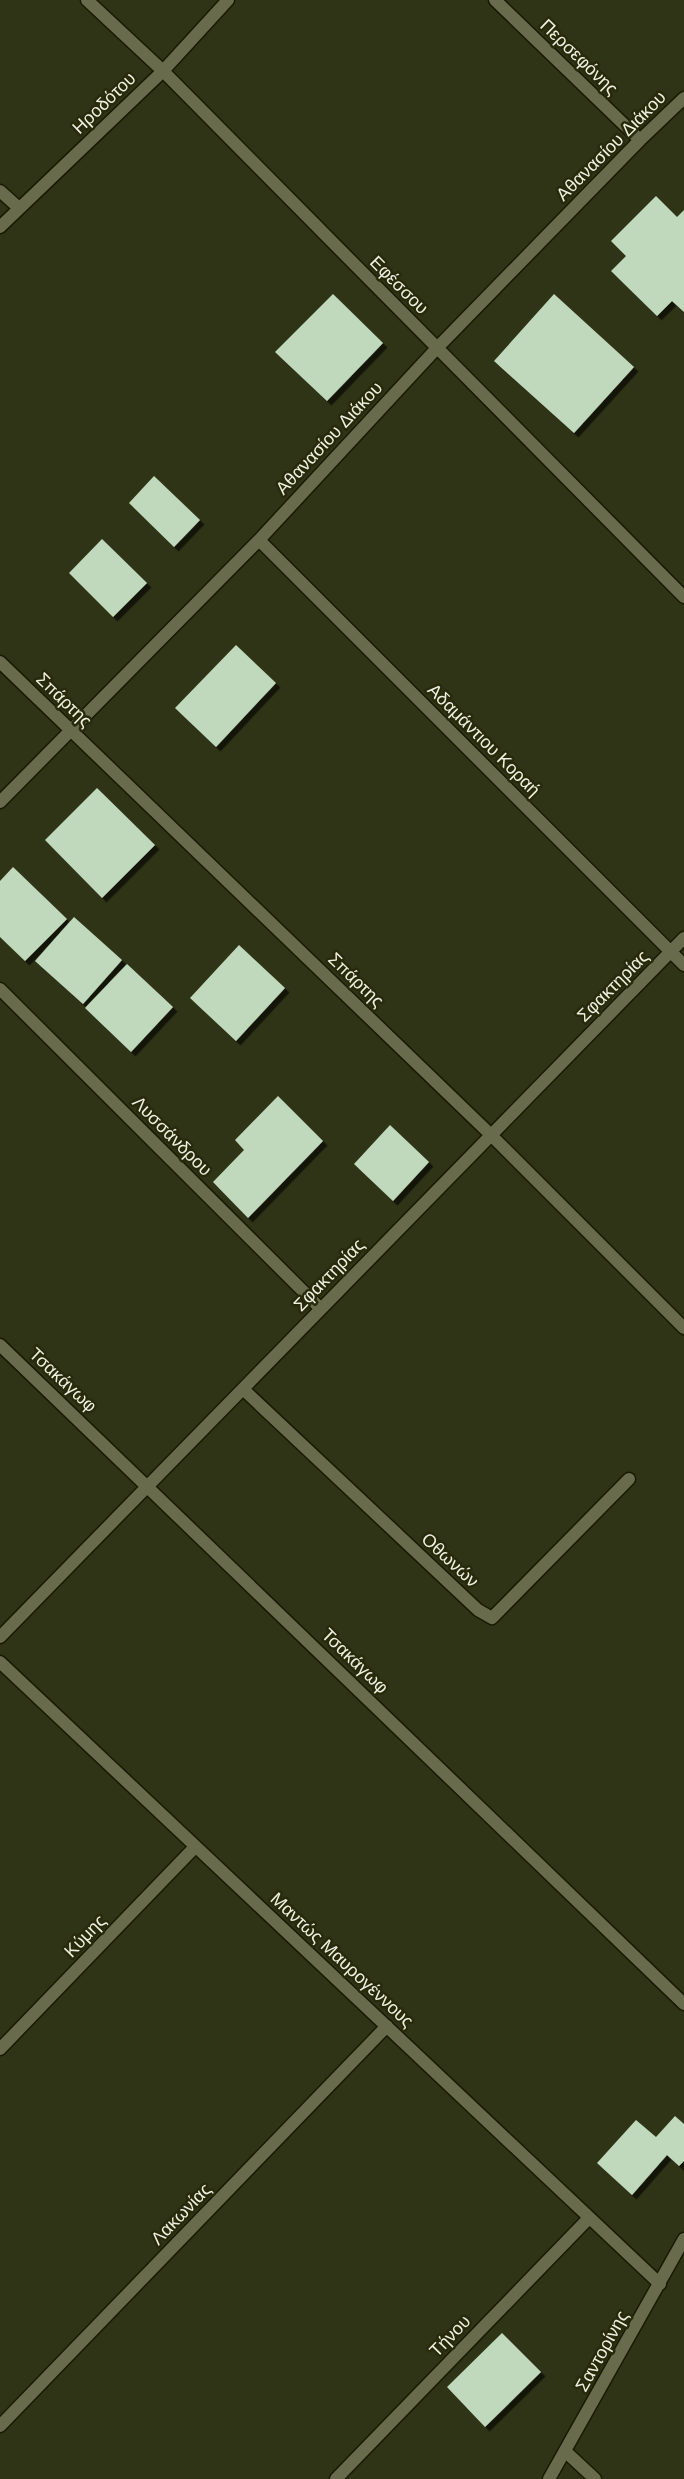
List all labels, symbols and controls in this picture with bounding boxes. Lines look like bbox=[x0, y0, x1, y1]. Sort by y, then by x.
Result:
street label: Περσεφόνης bbox=[535, 14, 623, 101]
street label: Ηροδότου bbox=[67, 67, 141, 139]
street label: Αθανασίου Διάκου bbox=[551, 86, 671, 206]
street label: Εφέσσου bbox=[364, 250, 434, 320]
street label: Αθανασίου Διάκου bbox=[270, 376, 388, 500]
street label: Σπάρτης bbox=[31, 667, 97, 733]
street label: Αδαμάντιου Κοραή bbox=[422, 678, 546, 802]
street label: Σφακτηρίας bbox=[572, 945, 654, 1027]
street label: Σπάρτης bbox=[323, 947, 389, 1013]
street label: Λυσσάνδρου bbox=[127, 1091, 217, 1181]
street label: Σφακτηρίας bbox=[288, 1233, 370, 1317]
street label: Τσακάγωφ bbox=[24, 1342, 102, 1418]
street label: Οθωνών bbox=[416, 1527, 484, 1593]
street label: Τσακάγωφ bbox=[316, 1623, 394, 1699]
street label: Μαντώς Μαυρογέννους bbox=[265, 1887, 419, 2033]
street label: Κύμης bbox=[59, 1909, 112, 1963]
street label: Λακωνίας bbox=[146, 2178, 217, 2250]
street label: Σαντορίνης bbox=[570, 2306, 634, 2396]
street label: Τήνου bbox=[424, 2310, 476, 2362]

